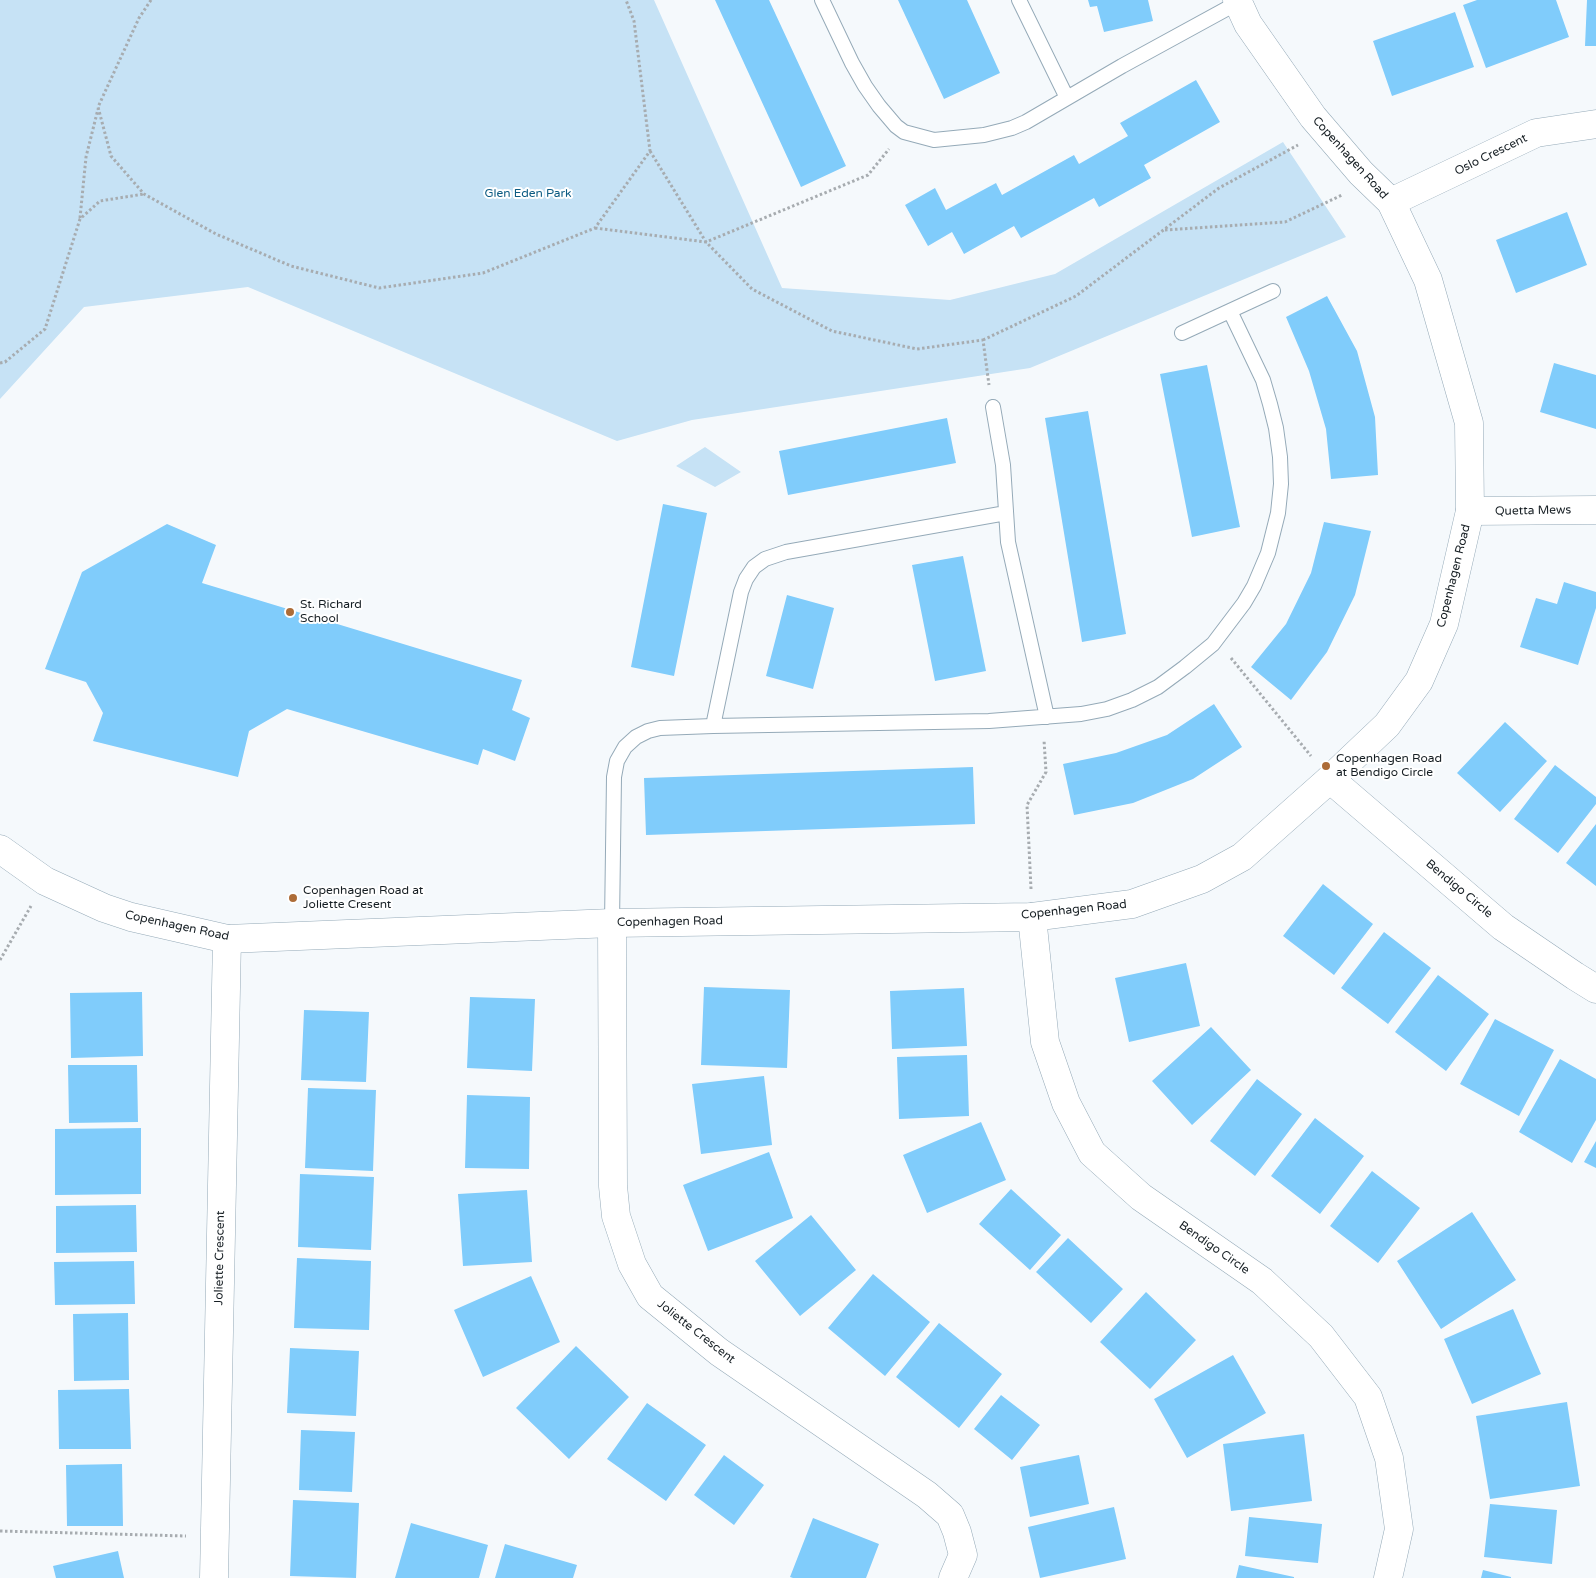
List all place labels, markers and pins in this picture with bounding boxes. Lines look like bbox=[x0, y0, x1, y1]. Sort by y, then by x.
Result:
place label: St. Richard School bbox=[300, 598, 362, 626]
marker: St. Richard School bbox=[284, 606, 296, 618]
place label: Copenhagen Road at Bendigo Circle bbox=[1336, 752, 1442, 780]
marker: Copenhagen Road at Bendigo Circle bbox=[1320, 760, 1332, 772]
place label: Copenhagen Road at Joliette Cresent bbox=[303, 884, 423, 912]
marker: Copenhagen Road at Joliette Cresent bbox=[287, 892, 299, 904]

